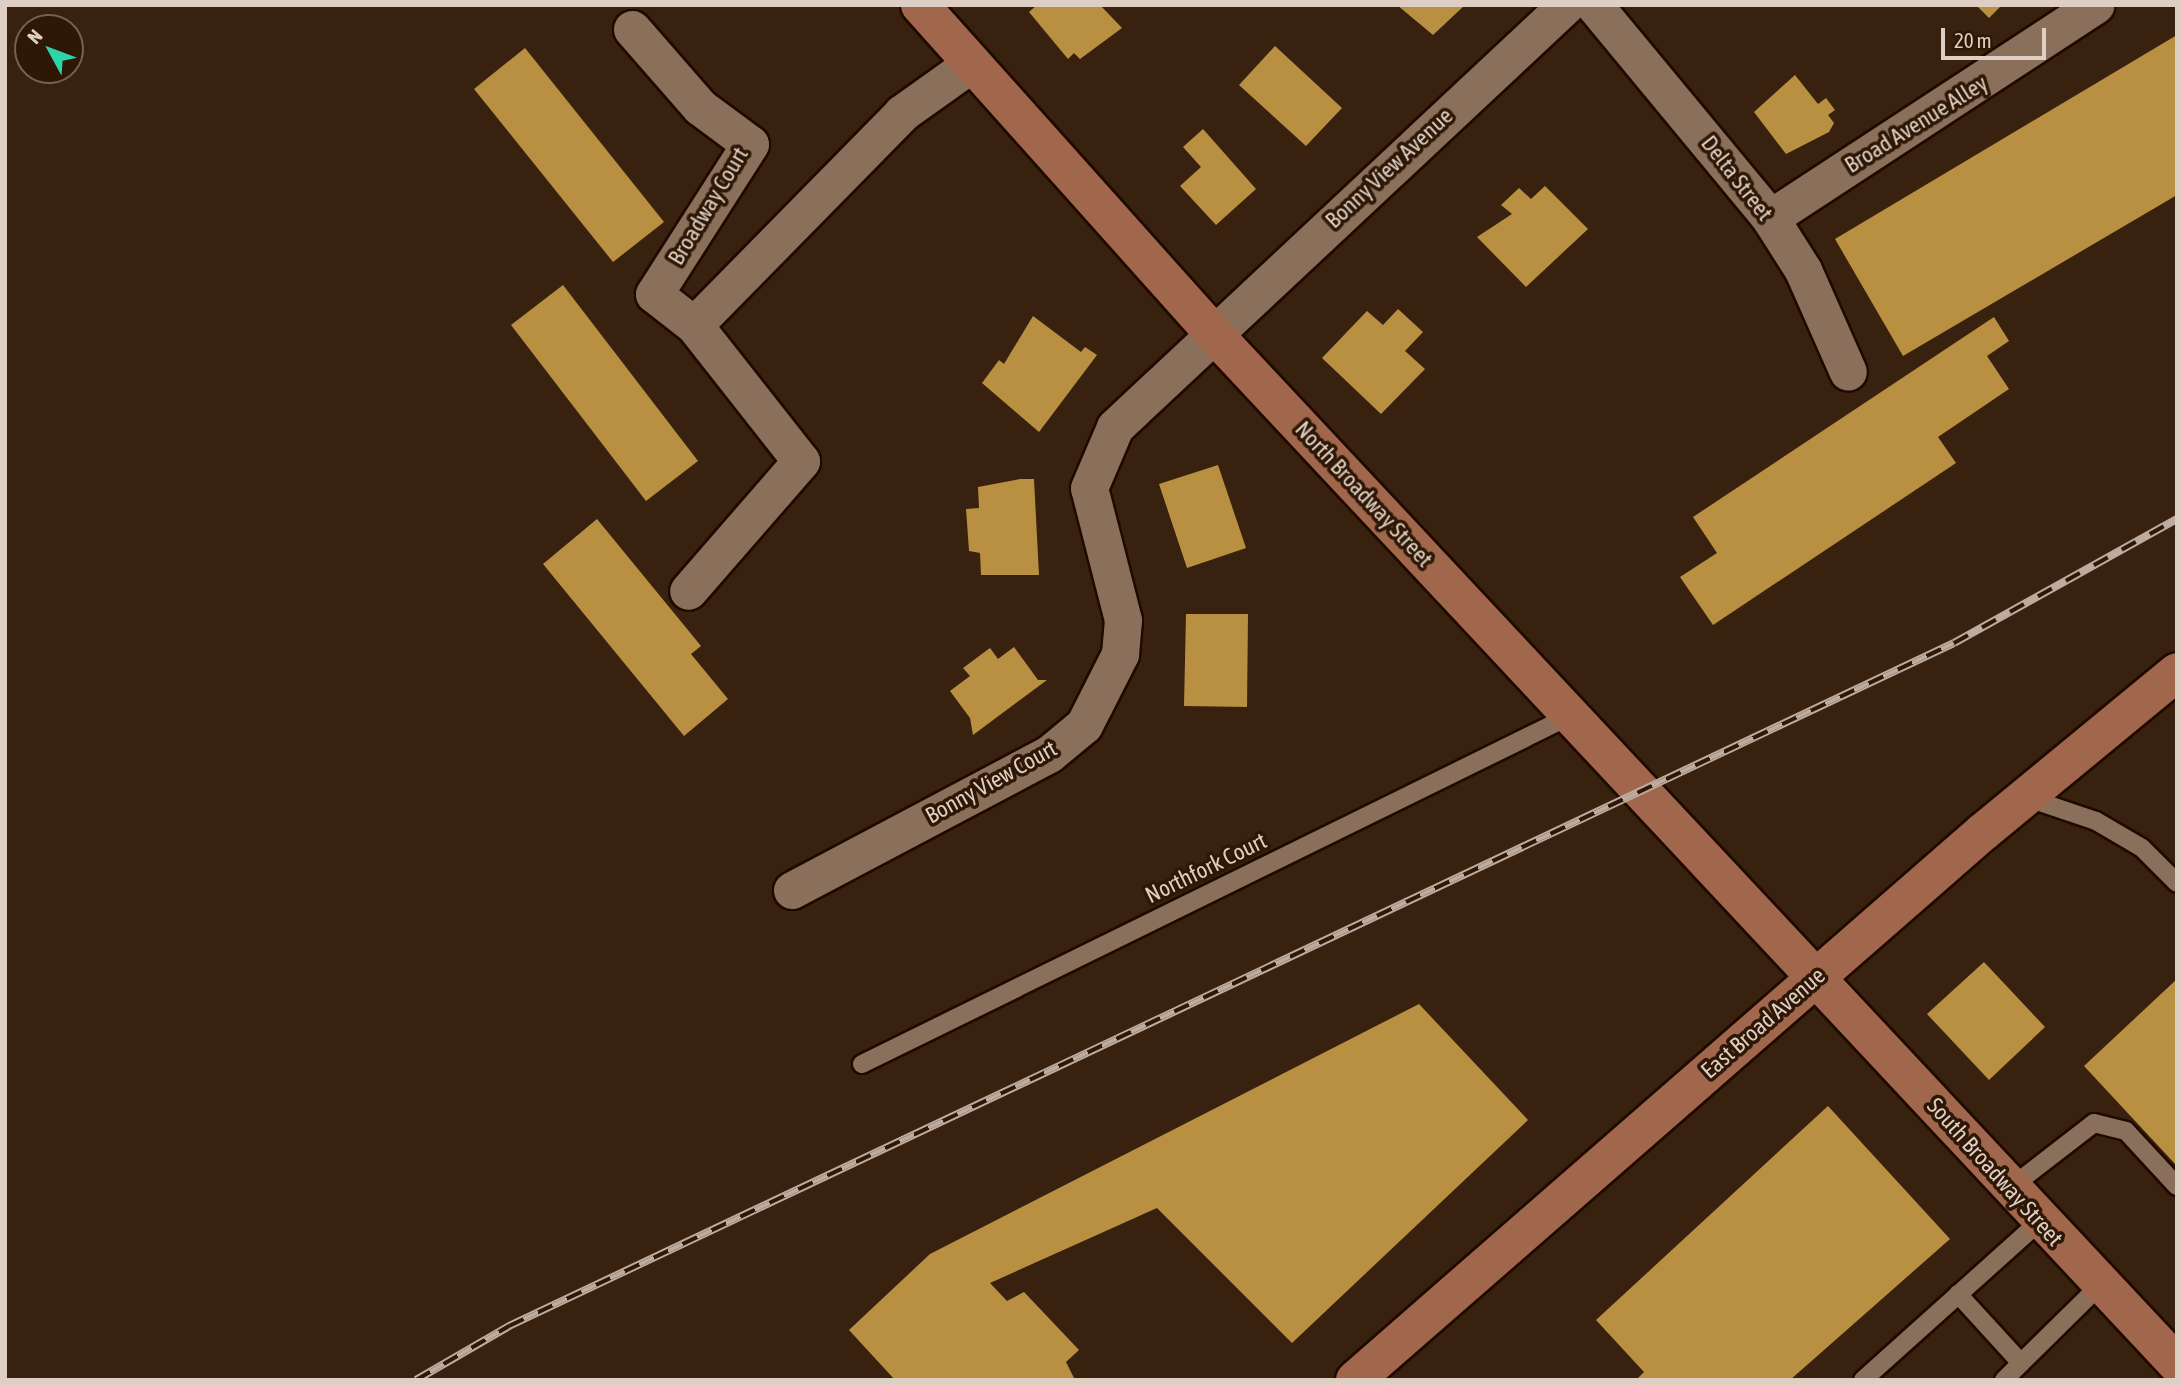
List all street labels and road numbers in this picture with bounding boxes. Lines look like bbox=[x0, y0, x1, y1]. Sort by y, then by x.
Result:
street label: Broad Avenue Alley bbox=[1840, 69, 1992, 179]
street label: Bonny View Avenue bbox=[1320, 102, 1458, 234]
street label: Delta Street bbox=[1695, 130, 1779, 226]
street label: Broadway Court bbox=[662, 142, 754, 270]
street label: North Broadway Street bbox=[1289, 415, 1439, 573]
street label: Bonny View Court bbox=[921, 735, 1061, 829]
street label: Northfork Court bbox=[1141, 827, 1271, 909]
street label: East Broad Avenue bbox=[1695, 962, 1831, 1084]
street label: South Broadway Street bbox=[1921, 1092, 2069, 1252]

